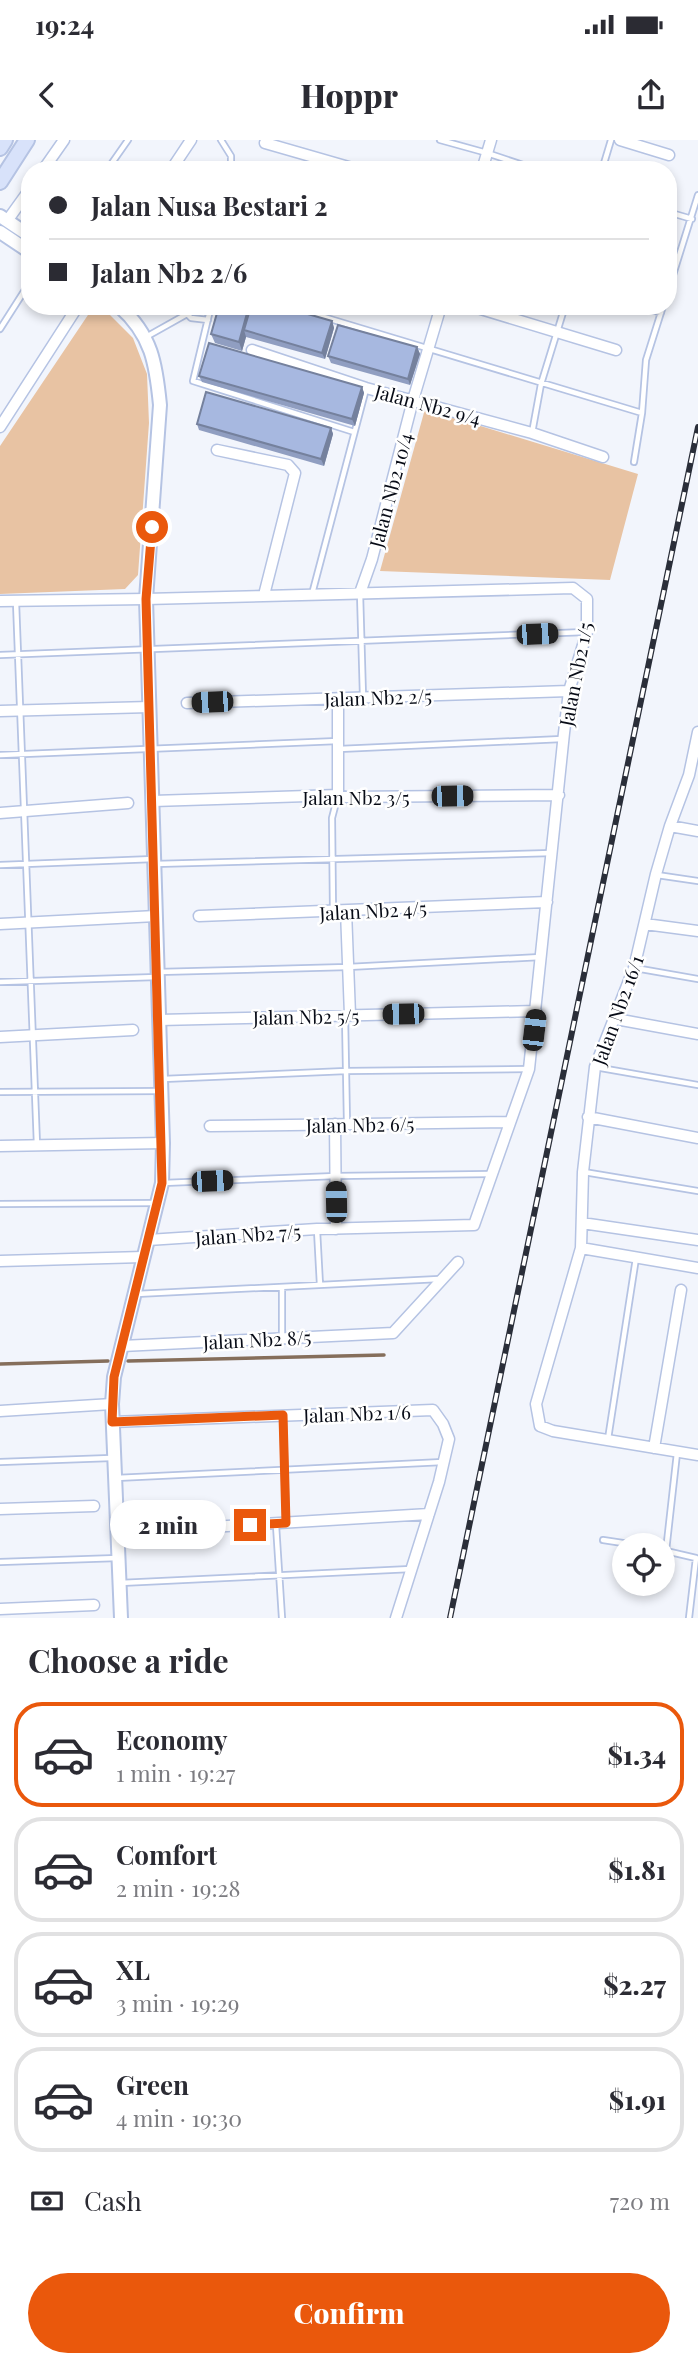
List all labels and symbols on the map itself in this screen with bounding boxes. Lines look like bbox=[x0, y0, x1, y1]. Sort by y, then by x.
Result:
street label: Jalan Nb2 9/4 bbox=[371, 377, 484, 431]
street label: Jalan Nb2 10/4 bbox=[362, 430, 418, 551]
route start bbox=[136, 511, 168, 543]
street label: Jalan Nb2 1/5 bbox=[552, 620, 598, 729]
car bbox=[516, 623, 559, 645]
street label: Jalan Nb2 2/5 bbox=[323, 682, 432, 712]
car bbox=[191, 691, 234, 713]
street label: Jalan Nb2 3/5 bbox=[301, 784, 410, 810]
car bbox=[431, 785, 474, 807]
street label: Jalan Nb2 4/5 bbox=[318, 894, 428, 926]
street label: Jalan Nb2 16/1 bbox=[585, 952, 649, 1069]
street label: Jalan Nb2 5/5 bbox=[252, 1002, 360, 1030]
car bbox=[382, 1003, 425, 1025]
car bbox=[522, 1008, 547, 1052]
street label: Jalan Nb2 6/5 bbox=[305, 1110, 415, 1138]
car bbox=[191, 1170, 234, 1192]
car bbox=[326, 1181, 347, 1223]
street label: Jalan Nb2 7/5 bbox=[193, 1217, 302, 1251]
street label: Jalan Nb2 8/5 bbox=[201, 1323, 312, 1355]
street label: Jalan Nb2 1/6 bbox=[302, 1398, 411, 1428]
callout: 2 min bbox=[110, 1500, 226, 1550]
route end bbox=[234, 1509, 266, 1541]

